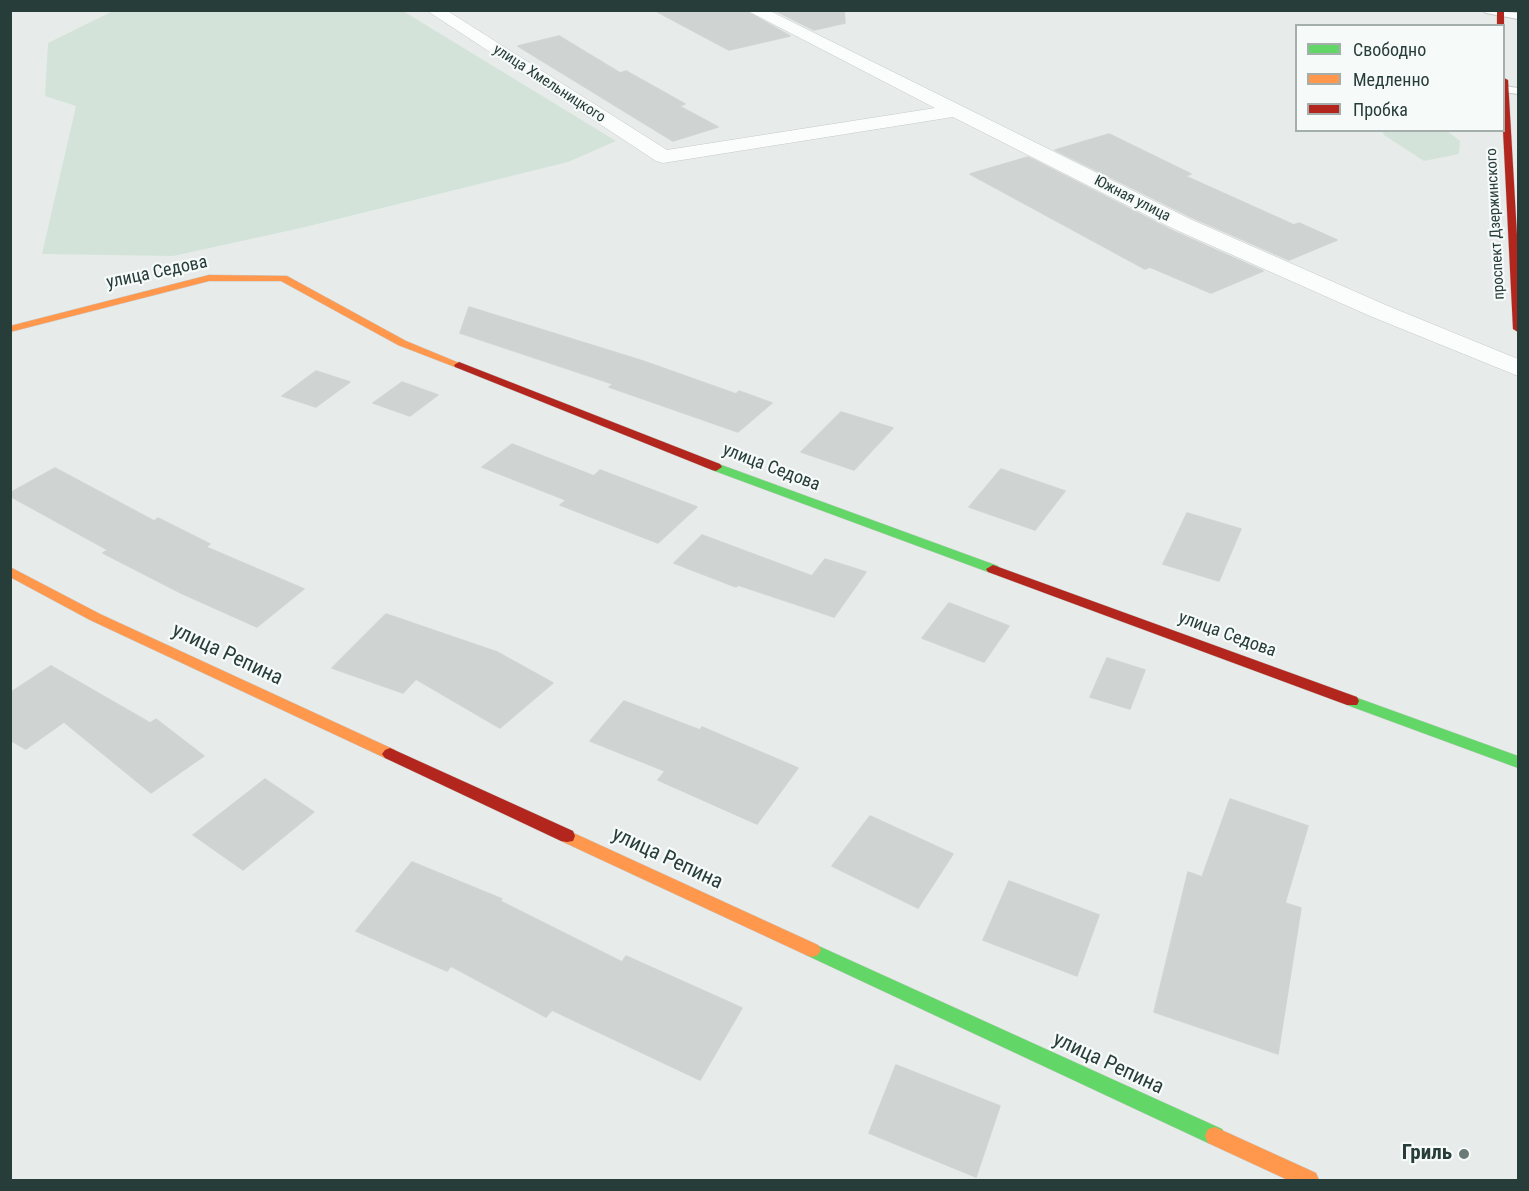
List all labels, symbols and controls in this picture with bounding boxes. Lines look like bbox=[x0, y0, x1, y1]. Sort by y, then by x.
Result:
legend bbox=[1295, 24, 1505, 132]
text: Свободно bbox=[1353, 39, 1426, 60]
street label: улица Хмельницкого bbox=[489, 41, 609, 127]
text: Медленно bbox=[1353, 69, 1430, 90]
text: Пробка bbox=[1353, 99, 1408, 120]
street label: проспект Дзержинского bbox=[1483, 148, 1509, 300]
street label: Южная улица bbox=[1091, 172, 1173, 226]
street label: улица Седова bbox=[105, 252, 209, 294]
street label: улица Седова bbox=[719, 440, 823, 496]
street label: улица Седова bbox=[1175, 607, 1279, 663]
street label: улица Репина bbox=[168, 618, 286, 692]
street label: улица Репина bbox=[608, 822, 726, 896]
street label: улица Репина bbox=[1049, 1027, 1167, 1101]
place label: Гриль bbox=[1402, 1141, 1452, 1167]
marker: Гриль bbox=[1457, 1147, 1471, 1161]

